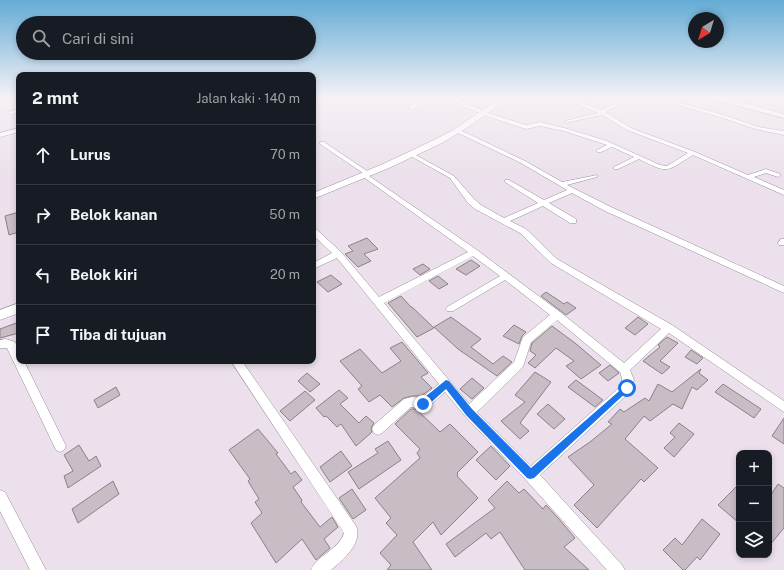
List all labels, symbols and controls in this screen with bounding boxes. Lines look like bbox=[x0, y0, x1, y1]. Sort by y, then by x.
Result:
north arrow bbox=[688, 12, 724, 48]
search box bbox=[16, 16, 316, 60]
icon: search bbox=[30, 27, 52, 49]
text: Cari di sini bbox=[62, 30, 134, 47]
text: 2 mnt bbox=[32, 88, 79, 108]
text: Jalan kaki · 140 m bbox=[196, 91, 300, 106]
icon: ahead bbox=[32, 144, 54, 166]
text: Lurus bbox=[70, 146, 111, 163]
text: 70 m bbox=[270, 147, 300, 162]
icon: right bbox=[32, 204, 54, 226]
text: Belok kanan bbox=[70, 206, 157, 223]
text: 50 m bbox=[269, 207, 300, 222]
icon: left bbox=[32, 264, 54, 286]
text: Belok kiri bbox=[70, 266, 137, 283]
text: 20 m bbox=[270, 267, 300, 282]
icon: arrive bbox=[32, 324, 54, 346]
text: Tiba di tujuan bbox=[70, 326, 166, 343]
route start bbox=[618, 379, 636, 397]
route end bbox=[414, 395, 432, 413]
map controls bbox=[736, 450, 772, 558]
button: + bbox=[736, 450, 772, 486]
button: − bbox=[736, 486, 772, 522]
button: layers bbox=[736, 522, 772, 558]

